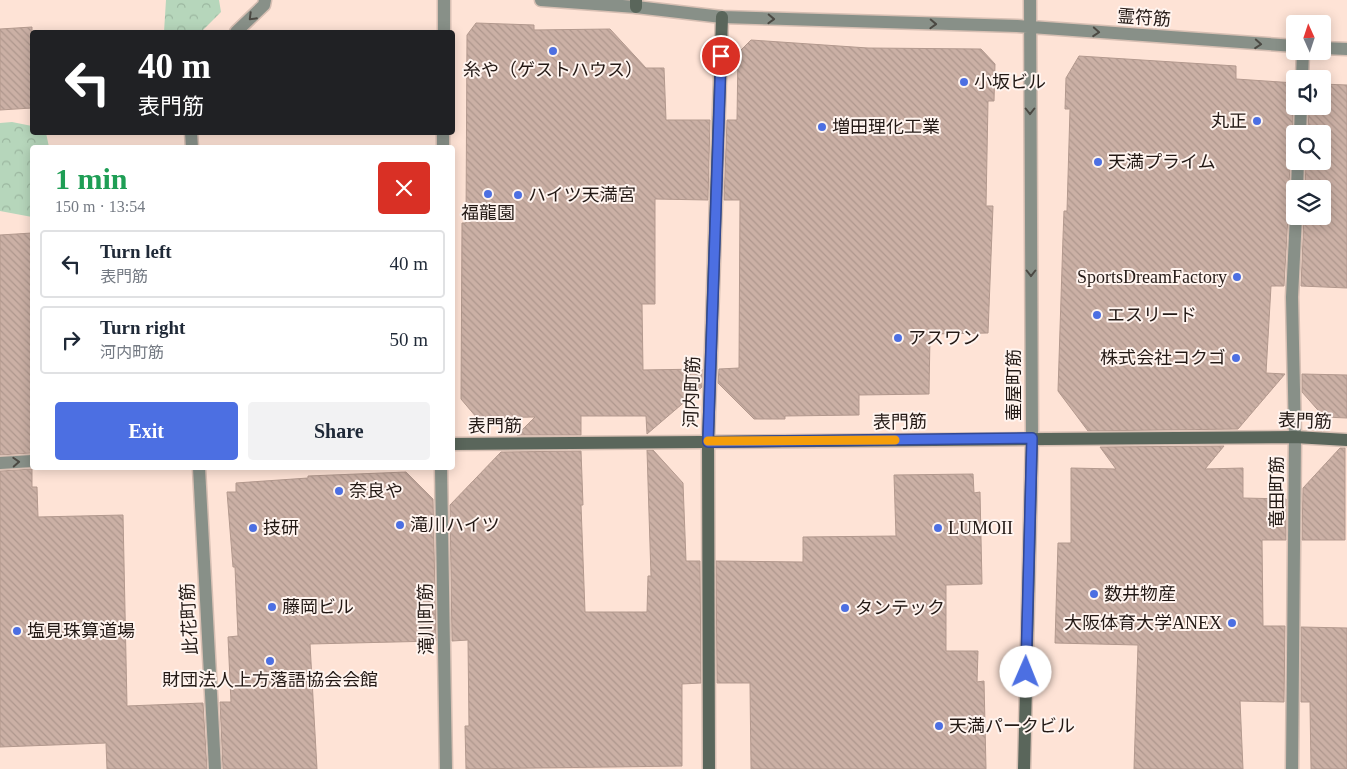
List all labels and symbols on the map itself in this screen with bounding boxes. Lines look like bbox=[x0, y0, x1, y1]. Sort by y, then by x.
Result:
street label: 霊符筋 bbox=[1116, 6, 1172, 30]
one-way arrow bbox=[248, 11, 257, 20]
one-way arrow bbox=[768, 14, 775, 24]
north arrow bbox=[1286, 15, 1331, 60]
one-way arrow bbox=[930, 19, 938, 29]
one-way arrow bbox=[1092, 26, 1100, 37]
pin bbox=[700, 35, 742, 77]
one-way arrow bbox=[1254, 38, 1262, 49]
marker: 糸や（ゲストハウス） bbox=[547, 45, 559, 57]
place label: 糸や（ゲストハウス） bbox=[463, 60, 643, 80]
place label: 小坂ビル bbox=[974, 72, 1046, 92]
marker: 小坂ビル bbox=[958, 76, 970, 88]
one-way arrow bbox=[1025, 108, 1035, 115]
place label: 丸正 bbox=[1211, 111, 1247, 131]
marker: 丸正 bbox=[1251, 115, 1263, 127]
place label: 増田理化工業 bbox=[832, 117, 940, 137]
marker: 増田理化工業 bbox=[816, 121, 828, 133]
place label: 天満プライム bbox=[1108, 152, 1216, 172]
marker: 天満プライム bbox=[1092, 156, 1104, 168]
place label: ハイツ天満宮 bbox=[528, 185, 636, 205]
marker: 福龍園 bbox=[482, 188, 494, 200]
marker: ハイツ天満宮 bbox=[512, 189, 524, 201]
place label: 福龍園 bbox=[461, 203, 515, 223]
place label: SportsDreamFactory bbox=[1077, 267, 1227, 287]
one-way arrow bbox=[1026, 270, 1036, 278]
marker: SportsDreamFactory bbox=[1231, 271, 1243, 283]
place label: エスリード bbox=[1107, 305, 1197, 325]
marker: エスリード bbox=[1091, 309, 1103, 321]
place label: アスワン bbox=[908, 328, 980, 348]
marker: アスワン bbox=[892, 332, 904, 344]
place label: 株式会社コクゴ bbox=[1100, 348, 1226, 368]
street label: 壷屋町筋 bbox=[1004, 349, 1024, 421]
marker: 株式会社コクゴ bbox=[1230, 352, 1242, 364]
street label: 河内町筋 bbox=[681, 356, 703, 428]
street label: 表門筋 bbox=[1278, 410, 1332, 432]
street label: 表門筋 bbox=[873, 412, 927, 432]
street label: 表門筋 bbox=[468, 416, 522, 436]
street label: 竜田町筋 bbox=[1267, 456, 1287, 528]
one-way arrow bbox=[13, 457, 21, 467]
place label: 奈良や bbox=[349, 481, 403, 501]
marker: 奈良や bbox=[333, 485, 345, 497]
place label: 滝川ハイツ bbox=[410, 515, 500, 535]
place label: 技研 bbox=[263, 518, 299, 538]
place label: LUMOII bbox=[948, 518, 1013, 538]
marker: 滝川ハイツ bbox=[394, 519, 406, 531]
marker: 技研 bbox=[247, 522, 259, 534]
marker: LUMOII bbox=[932, 522, 944, 534]
street label: 此花町筋 bbox=[177, 583, 201, 655]
street label: 滝川町筋 bbox=[415, 583, 437, 655]
place label: 数井物産 bbox=[1104, 584, 1176, 604]
marker: 数井物産 bbox=[1088, 588, 1100, 600]
place label: 藤岡ビル bbox=[282, 597, 354, 617]
place label: タンテック bbox=[855, 598, 945, 618]
marker: 藤岡ビル bbox=[266, 601, 278, 613]
marker: タンテック bbox=[839, 602, 851, 614]
place label: 大阪体育大学ANEX bbox=[1064, 613, 1222, 633]
marker: 大阪体育大学ANEX bbox=[1226, 617, 1238, 629]
place label: 塩見珠算道場 bbox=[27, 621, 135, 641]
marker: 塩見珠算道場 bbox=[11, 625, 23, 637]
position arrow bbox=[999, 645, 1051, 697]
marker: 財団法人上方落語協会会館 bbox=[264, 655, 276, 667]
place label: 財団法人上方落語協会会館 bbox=[162, 670, 378, 690]
place label: 天満パークビル bbox=[949, 716, 1075, 736]
marker: 天満パークビル bbox=[933, 720, 945, 732]

